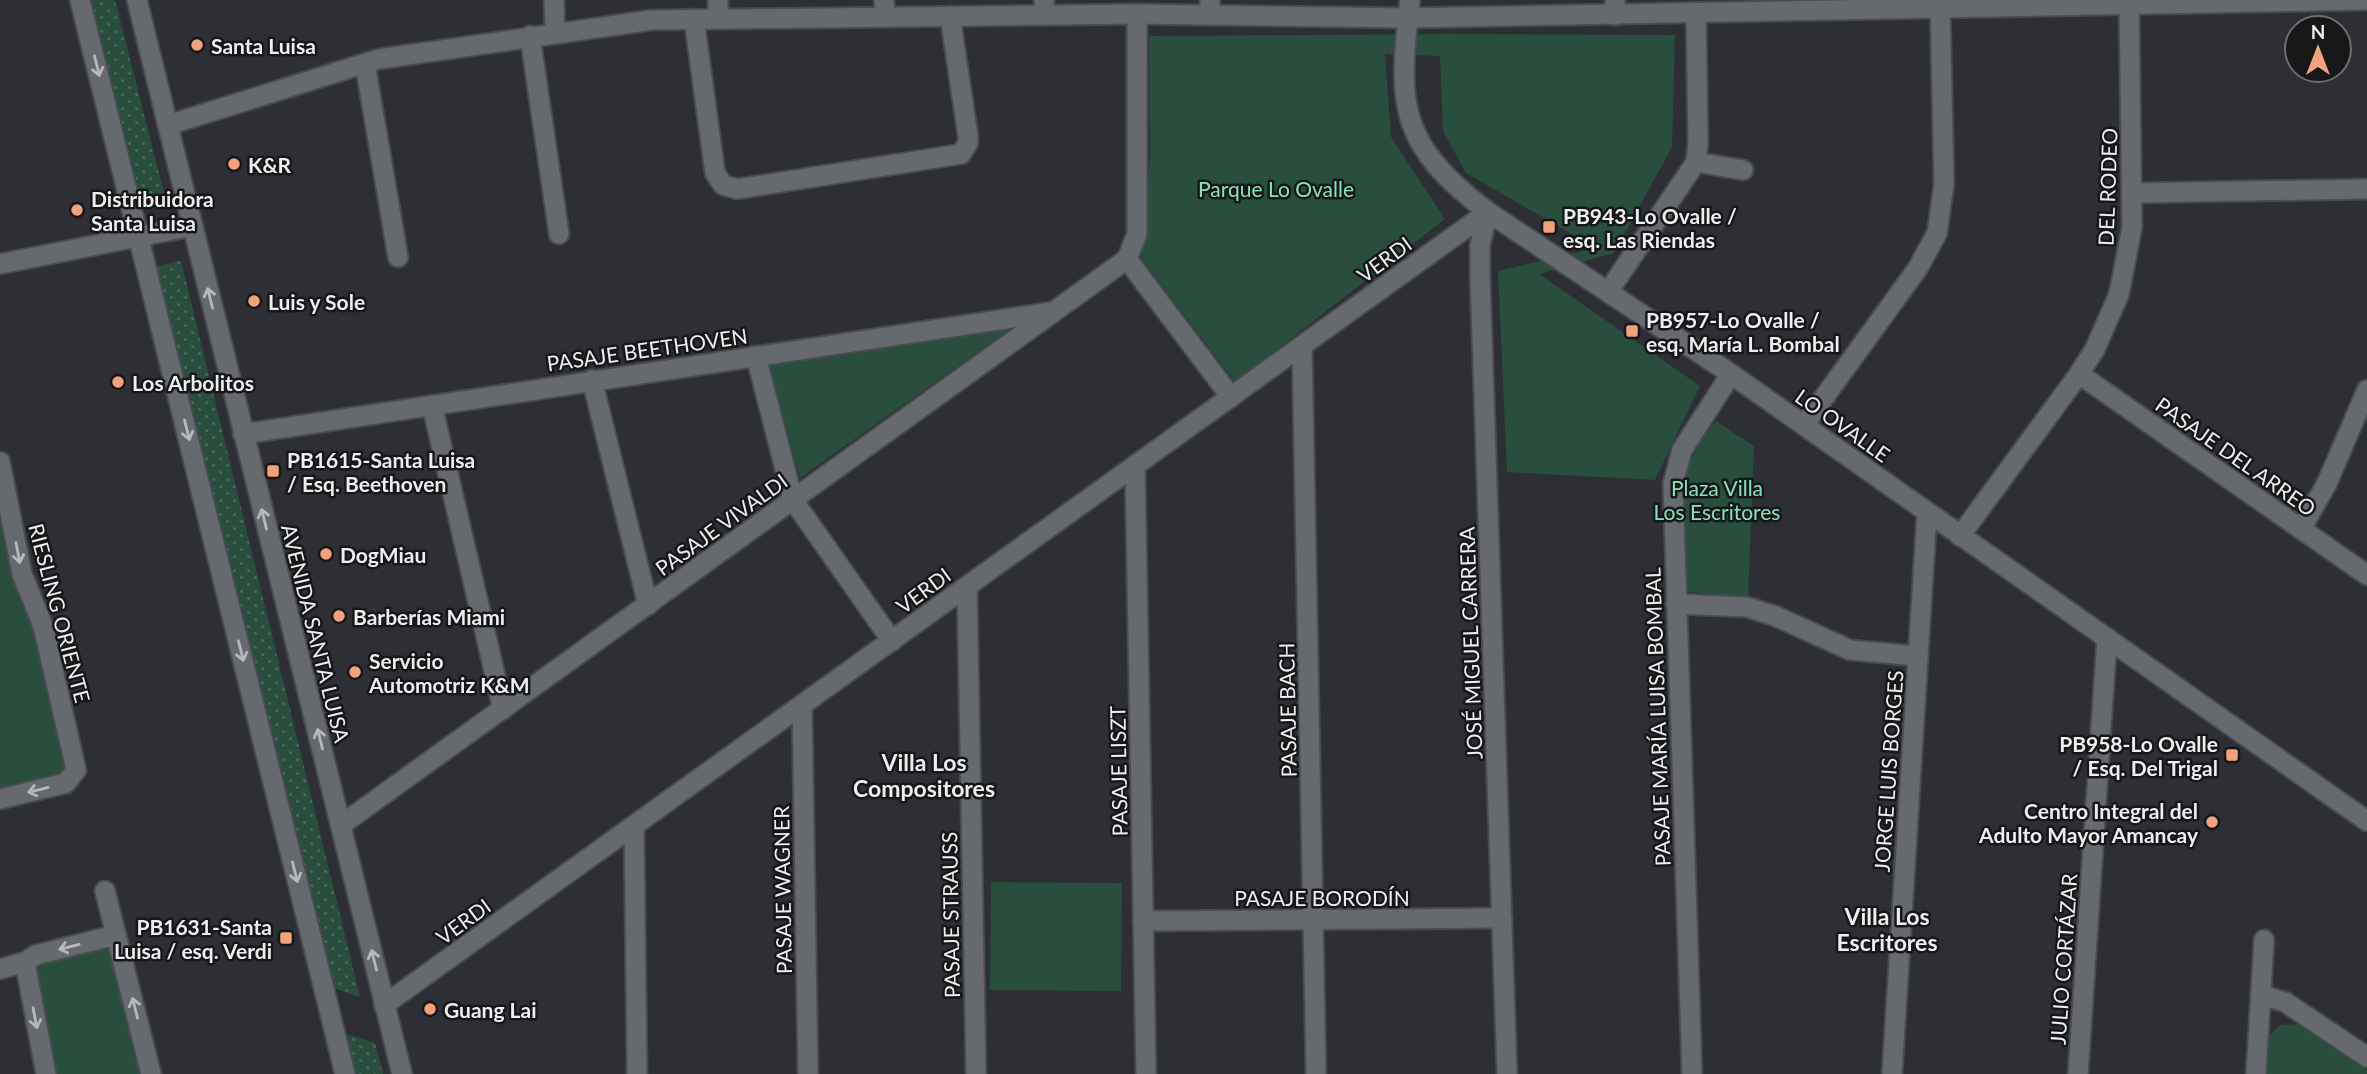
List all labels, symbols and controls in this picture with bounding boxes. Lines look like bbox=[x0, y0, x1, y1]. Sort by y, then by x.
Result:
north arrow bbox=[2283, 14, 2353, 84]
text: N bbox=[2311, 20, 2325, 43]
place label: Santa Luisa bbox=[211, 33, 316, 58]
marker: Santa Luisa bbox=[189, 37, 205, 53]
one-way arrow bbox=[91, 54, 104, 77]
street label: DEL RODEO bbox=[2092, 128, 2122, 246]
place label: K&R bbox=[248, 152, 292, 177]
marker: K&R bbox=[226, 156, 242, 172]
park label: Parque Lo Ovalle bbox=[1198, 176, 1354, 201]
place label: Distribuidora Santa Luisa bbox=[91, 186, 214, 235]
marker: Distribuidora Santa Luisa bbox=[69, 202, 85, 218]
place label: PB943-Lo Ovalle / esq. Las Riendas bbox=[1563, 203, 1737, 252]
marker: PB943-Lo Ovalle / esq. Las Riendas bbox=[1541, 219, 1557, 235]
street label: VERDI bbox=[1352, 231, 1416, 287]
one-way arrow bbox=[203, 287, 216, 310]
place label: Luis y Sole bbox=[268, 289, 365, 314]
marker: Luis y Sole bbox=[246, 293, 262, 309]
place label: PB957-Lo Ovalle / esq. María L. Bombal bbox=[1646, 307, 1840, 356]
street label: PASAJE BEETHOVEN bbox=[545, 323, 749, 375]
marker: PB957-Lo Ovalle / esq. María L. Bombal bbox=[1624, 323, 1640, 339]
place label: Los Arbolitos bbox=[132, 370, 254, 395]
marker: Los Arbolitos bbox=[110, 374, 126, 390]
street label: LO OVALLE bbox=[1791, 383, 1895, 467]
street label: PASAJE DEL ARREO bbox=[2151, 391, 2321, 521]
one-way arrow bbox=[181, 418, 194, 441]
place label: PB1615-Santa Luisa / Esq. Beethoven bbox=[287, 447, 475, 496]
marker: PB1615-Santa Luisa / Esq. Beethoven bbox=[265, 463, 281, 479]
street label: PASAJE VIVALDI bbox=[650, 468, 792, 580]
park label: Plaza Villa Los Escritores bbox=[1654, 475, 1780, 524]
one-way arrow bbox=[257, 508, 270, 530]
street label: RIESLING ORIENTE bbox=[24, 521, 96, 705]
street label: AVENIDA SANTA LUISA bbox=[277, 521, 355, 745]
street label: JOSÉ MIGUEL CARRERA bbox=[1453, 526, 1487, 760]
one-way arrow bbox=[12, 541, 25, 564]
place label: DogMiau bbox=[340, 542, 426, 567]
marker: DogMiau bbox=[318, 546, 334, 562]
street label: VERDI bbox=[891, 562, 955, 618]
street label: PASAJE MARÍA LUISA BOMBAL bbox=[1639, 567, 1675, 867]
place label: Barberías Miami bbox=[353, 604, 505, 629]
marker: Barberías Miami bbox=[331, 608, 347, 624]
one-way arrow bbox=[235, 639, 248, 662]
street label: PASAJE BACH bbox=[1273, 642, 1301, 778]
place label: Servicio Automotriz K&M bbox=[368, 648, 530, 697]
marker: Servicio Automotriz K&M bbox=[347, 664, 363, 680]
street label: JORGE LUIS BORGES bbox=[1868, 669, 1908, 873]
street label: PASAJE LISZT bbox=[1104, 705, 1132, 837]
one-way arrow bbox=[313, 728, 326, 751]
place label: PB958-Lo Ovalle / Esq. Del Trigal bbox=[2059, 731, 2218, 780]
marker: PB958-Lo Ovalle / Esq. Del Trigal bbox=[2224, 747, 2240, 763]
district label: Villa Los Compositores bbox=[853, 748, 995, 802]
one-way arrow bbox=[27, 784, 50, 797]
place label: Centro Integral del Adulto Mayor Amancay bbox=[1978, 798, 2199, 847]
street label: PASAJE WAGNER bbox=[768, 805, 796, 974]
marker: Centro Integral del Adulto Mayor Amancay bbox=[2204, 814, 2220, 830]
street label: PASAJE STRAUSS bbox=[936, 832, 964, 998]
one-way arrow bbox=[289, 860, 302, 882]
street label: JULIO CORTÁZAR bbox=[2045, 872, 2082, 1045]
street label: PASAJE BORODÍN bbox=[1234, 885, 1410, 910]
street label: VERDI bbox=[431, 893, 495, 949]
district label: Villa Los Escritores bbox=[1837, 902, 1938, 956]
place label: PB1631-Santa Luisa / esq. Verdi bbox=[114, 914, 272, 963]
marker: PB1631-Santa Luisa / esq. Verdi bbox=[278, 930, 294, 946]
one-way arrow bbox=[59, 941, 81, 954]
one-way arrow bbox=[366, 949, 380, 972]
one-way arrow bbox=[127, 997, 141, 1020]
place label: Guang Lai bbox=[444, 997, 537, 1022]
marker: Guang Lai bbox=[422, 1001, 438, 1017]
one-way arrow bbox=[29, 1006, 43, 1029]

